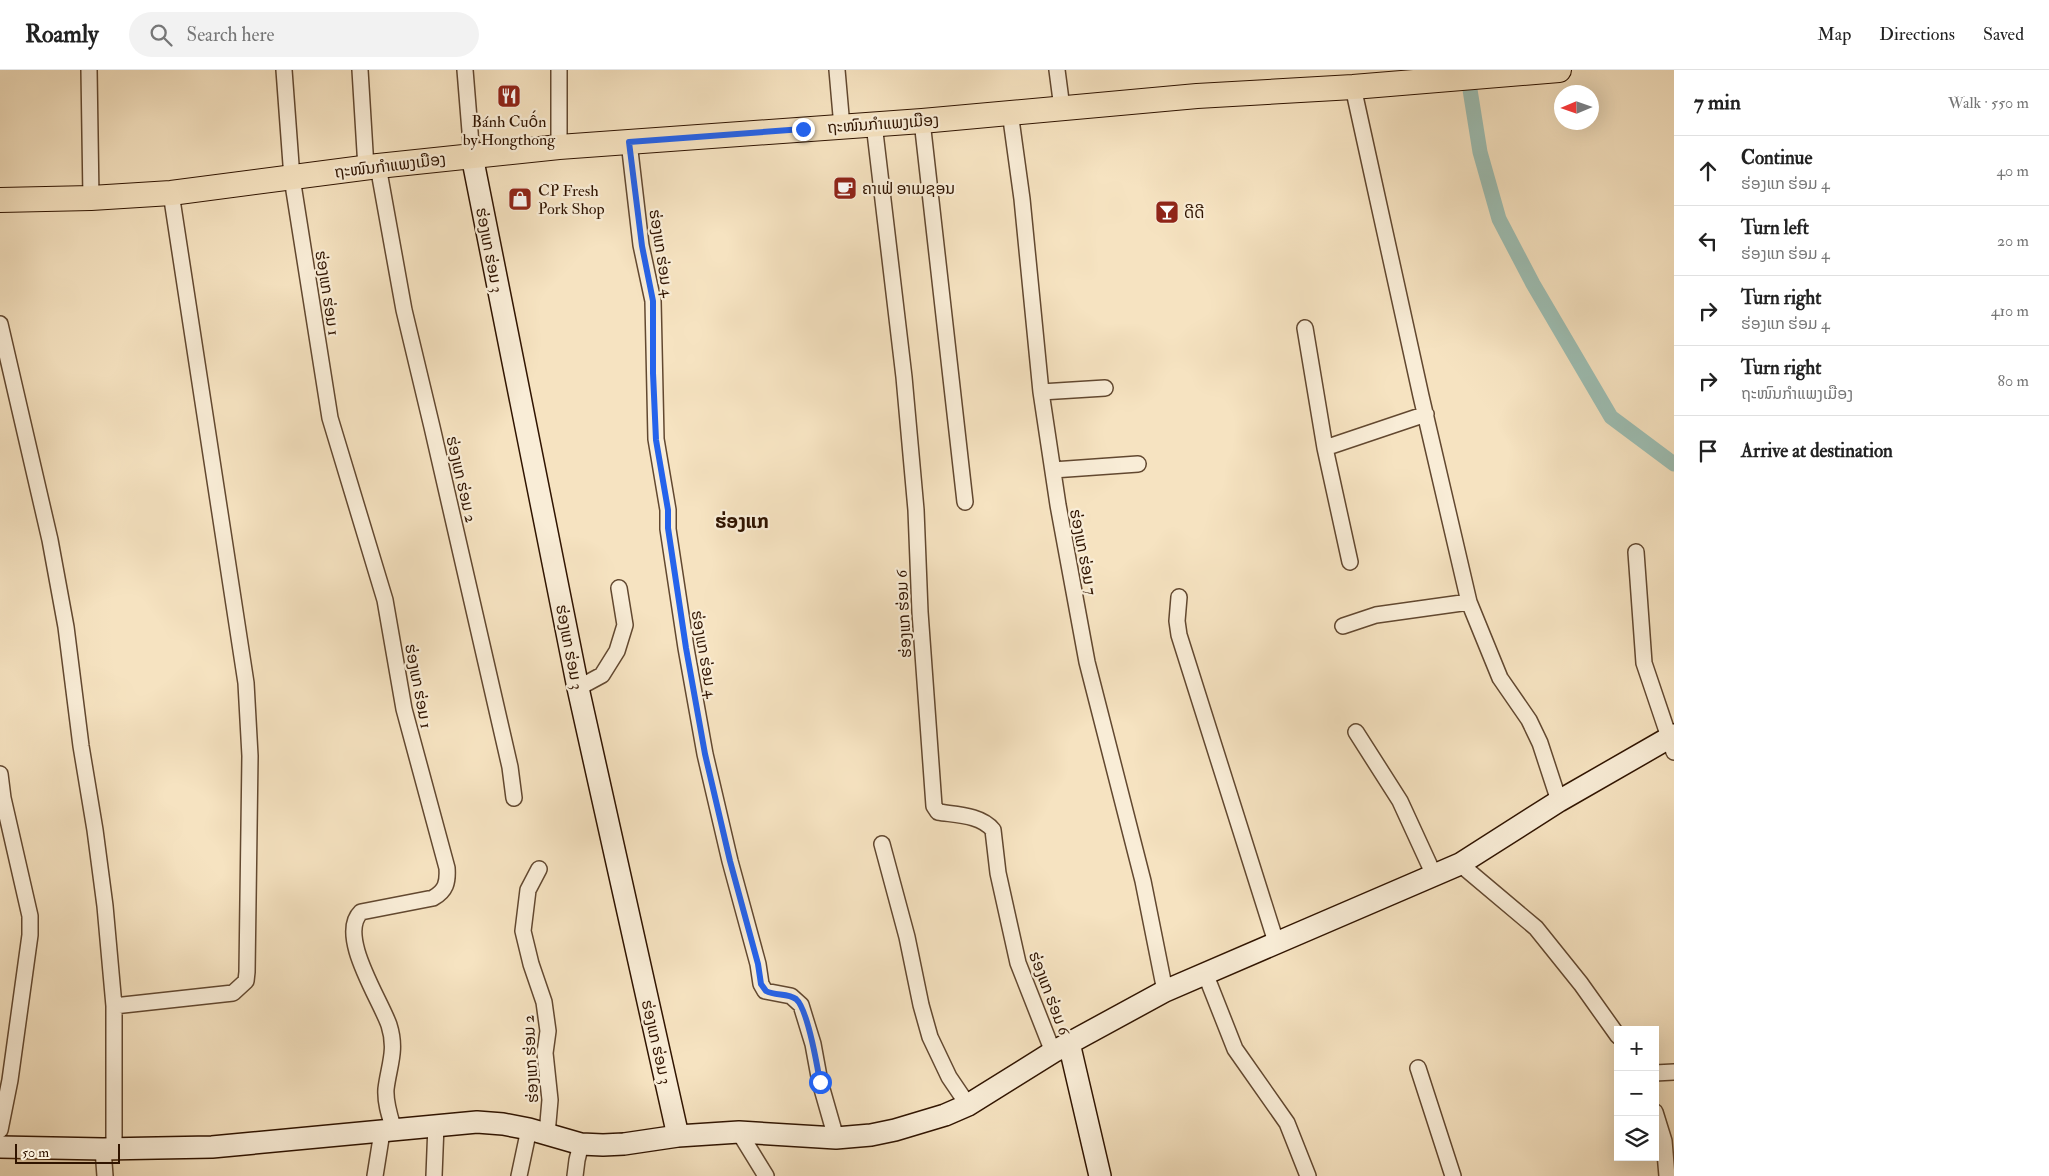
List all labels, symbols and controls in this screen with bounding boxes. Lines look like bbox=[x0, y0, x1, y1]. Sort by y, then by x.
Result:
search box bbox=[129, 12, 479, 57]
text: Roamly bbox=[25, 19, 99, 50]
icon: search bbox=[147, 21, 175, 49]
text: Search here bbox=[187, 23, 274, 47]
text: Map bbox=[1818, 23, 1851, 46]
text: Directions bbox=[1879, 23, 1955, 46]
text: Saved bbox=[1983, 23, 2024, 46]
restaurant icon: Bánh Cuốn by Hongthong bbox=[496, 83, 522, 109]
north arrow bbox=[1554, 85, 1599, 130]
text: 7 min bbox=[1694, 89, 1741, 116]
text: Walk · 550 m bbox=[1948, 93, 2029, 113]
place label: Bánh Cuốn by Hongthong bbox=[463, 110, 556, 150]
street label: ຖະໜົນກຳແພງເມືອງ bbox=[826, 110, 940, 138]
route end bbox=[792, 118, 815, 141]
text: Continue bbox=[1741, 146, 1812, 170]
street label: ຖະໜົນກຳແພງເມືອງ bbox=[333, 149, 447, 183]
icon: ahead bbox=[1694, 157, 1722, 185]
text: 40 m bbox=[1996, 161, 2029, 181]
text: ຮ່ອງແກ ຮ່ອມ 4 bbox=[1741, 174, 1830, 194]
cafe icon: ຄາເຟ່ ອາເມຊອນ bbox=[832, 175, 858, 201]
place label: ຄາເຟ່ ອາເມຊອນ bbox=[862, 179, 955, 199]
place label: CP Fresh Pork Shop bbox=[538, 181, 605, 220]
shop icon: CP Fresh Pork Shop bbox=[507, 186, 533, 212]
bar icon: ດີດີ bbox=[1154, 199, 1180, 225]
place label: ດີດີ bbox=[1184, 203, 1204, 223]
street label: ຮ່ອງແກ ຮ່ອມ 3 bbox=[471, 206, 507, 294]
street label: ຮ່ອງແກ ຮ່ອມ 4 bbox=[644, 208, 678, 300]
text: Turn left bbox=[1741, 216, 1809, 240]
icon: left bbox=[1694, 227, 1722, 255]
text: 20 m bbox=[1997, 231, 2029, 251]
text: ຮ່ອງແກ ຮ່ອມ 4 bbox=[1741, 244, 1830, 264]
street label: ຮ່ອງແກ ຮ່ອມ 1 bbox=[310, 249, 344, 337]
text: Turn right bbox=[1741, 286, 1821, 310]
icon: right bbox=[1694, 297, 1722, 325]
text: 410 m bbox=[1991, 301, 2029, 321]
text: ຮ່ອງແກ ຮ່ອມ 4 bbox=[1741, 314, 1830, 334]
text: Turn right bbox=[1741, 356, 1821, 380]
icon: right bbox=[1694, 367, 1722, 395]
text: 80 m bbox=[1998, 371, 2029, 391]
text: ຖະໜົນກຳແພງເມືອງ bbox=[1741, 384, 1853, 404]
street label: ຮ່ອງແກ ຮ່ອມ 2 bbox=[441, 434, 481, 524]
icon: arrive bbox=[1694, 437, 1722, 465]
text: Arrive at destination bbox=[1741, 439, 1893, 463]
street label: ຮ່ອງແກ ຮ່ອມ 7 bbox=[1065, 507, 1101, 598]
district label: ຮ່ອງແກ bbox=[715, 510, 769, 534]
street label: ຮ່ອງແກ ຮ່ອມ 6 bbox=[892, 568, 916, 658]
street label: ຮ່ອງແກ ຮ່ອມ 3 bbox=[551, 603, 587, 691]
street label: ຮ່ອງແກ ຮ່ອມ 4 bbox=[686, 609, 722, 701]
street label: ຮ່ອງແກ ຮ່ອມ 1 bbox=[400, 642, 436, 730]
street label: ຮ່ອງແກ ຮ່ອມ 6 bbox=[1024, 949, 1075, 1039]
street label: ຮ່ອງແກ ຮ່ອມ 3 bbox=[637, 998, 675, 1086]
street label: ຮ່ອງແກ ຮ່ອມ 2 bbox=[519, 1014, 543, 1103]
map controls bbox=[1614, 1026, 1659, 1161]
button: + bbox=[1614, 1026, 1659, 1071]
route start bbox=[809, 1071, 832, 1094]
button: − bbox=[1614, 1071, 1659, 1116]
button: layers bbox=[1614, 1116, 1659, 1161]
scale bar bbox=[15, 1141, 120, 1164]
text: 50 m bbox=[22, 1144, 49, 1161]

